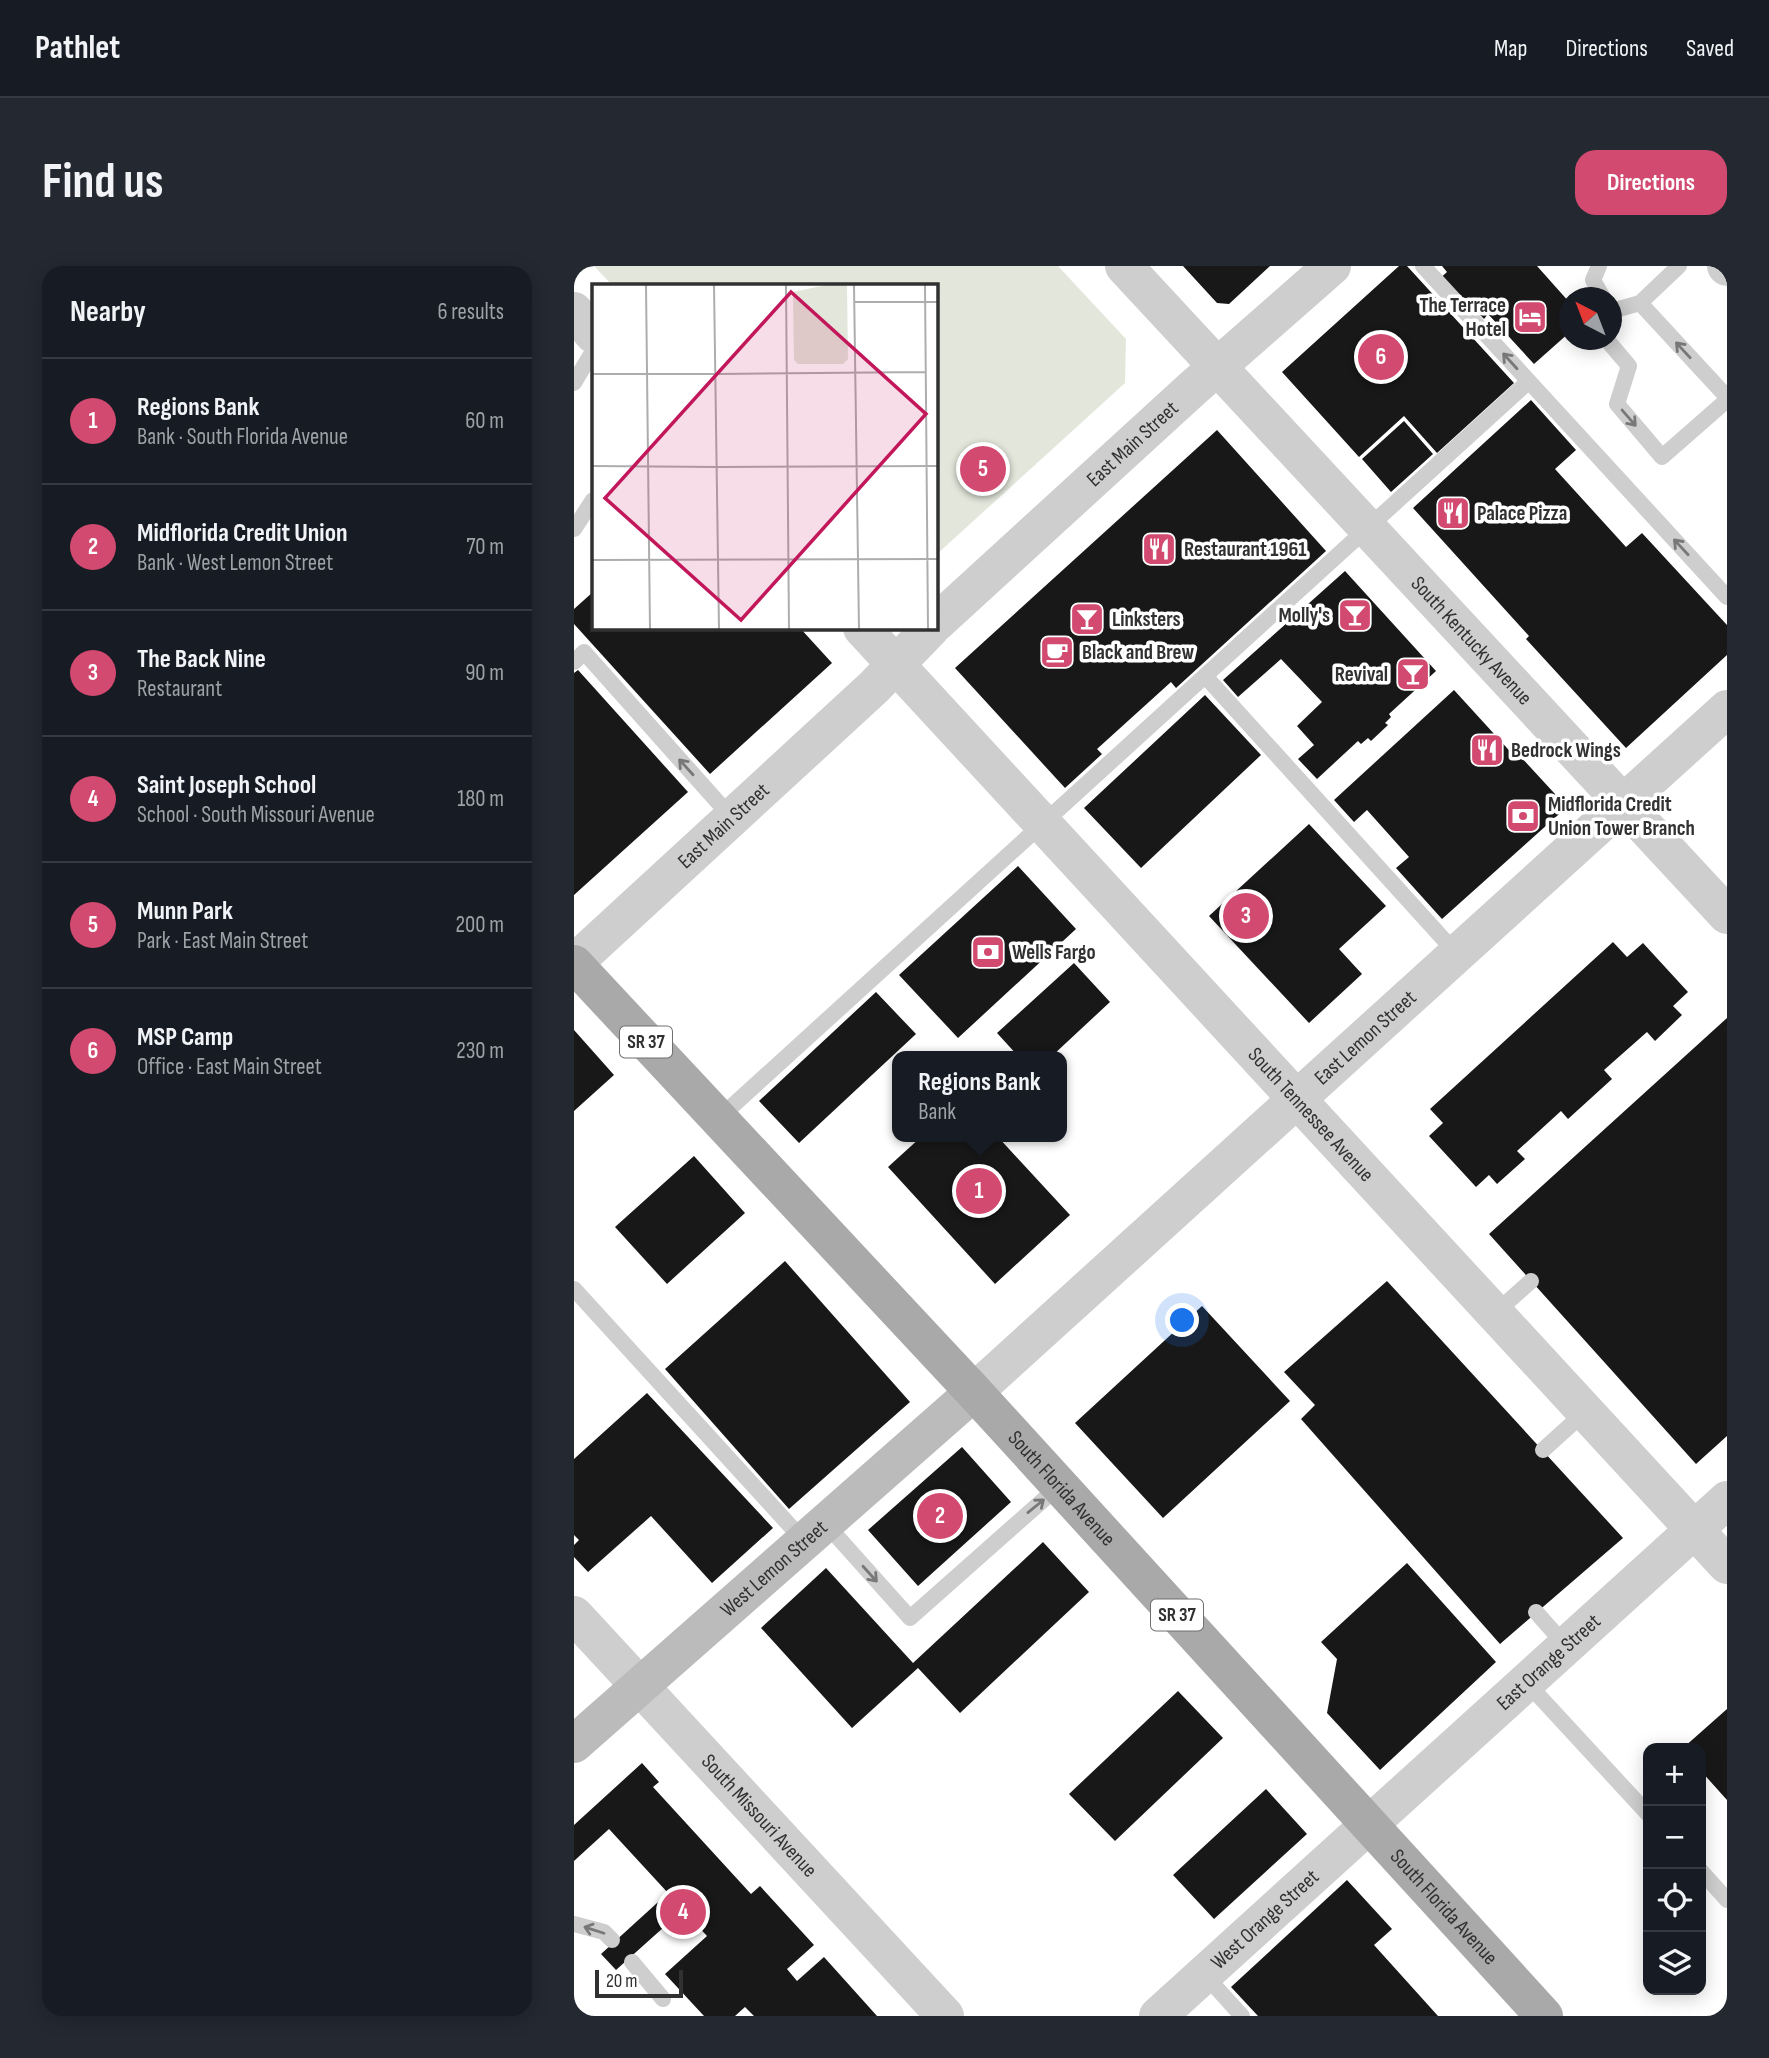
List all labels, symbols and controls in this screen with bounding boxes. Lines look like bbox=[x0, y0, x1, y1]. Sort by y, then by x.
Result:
text: Pathlet bbox=[35, 28, 120, 68]
text: Map bbox=[1494, 34, 1527, 63]
text: Directions bbox=[1565, 34, 1648, 63]
text: Saved bbox=[1686, 34, 1734, 63]
button: Directions bbox=[1575, 150, 1727, 215]
text: Find us bbox=[42, 153, 164, 212]
inset map bbox=[592, 284, 938, 630]
north arrow bbox=[1559, 287, 1622, 350]
place label: The Terrace Hotel bbox=[1420, 293, 1506, 342]
text: Nearby bbox=[70, 294, 146, 330]
text: 6 results bbox=[438, 298, 504, 326]
hotel icon: The Terrace Hotel bbox=[1511, 298, 1549, 336]
pin: 6 bbox=[1358, 331, 1404, 383]
one-way arrow bbox=[1675, 342, 1692, 359]
one-way arrow bbox=[1502, 352, 1518, 370]
text: Regions Bank bbox=[137, 392, 259, 423]
street label: East Main Street bbox=[1081, 395, 1183, 491]
text: 1 bbox=[88, 407, 98, 435]
text: 60 m bbox=[465, 407, 504, 435]
one-way arrow bbox=[1621, 409, 1637, 427]
text: Bank · South Florida Avenue bbox=[137, 423, 348, 451]
pin: 5 bbox=[960, 443, 1006, 495]
restaurant icon: Palace Pizza bbox=[1434, 494, 1472, 532]
place label: Palace Pizza bbox=[1477, 501, 1567, 526]
text: Midflorida Credit Union bbox=[137, 518, 348, 549]
restaurant icon: Restaurant 1961 bbox=[1140, 530, 1178, 568]
text: 2 bbox=[88, 533, 98, 561]
text: 70 m bbox=[466, 533, 504, 561]
place label: Restaurant 1961 bbox=[1184, 537, 1307, 562]
one-way arrow bbox=[1672, 539, 1689, 556]
text: Bank · West Lemon Street bbox=[137, 549, 333, 577]
street label: South Kentucky Avenue bbox=[1406, 571, 1538, 710]
bar icon: Molly's bbox=[1336, 596, 1374, 634]
bar icon: Linksters bbox=[1068, 600, 1106, 638]
place label: Molly's bbox=[1278, 603, 1330, 628]
place label: Linksters bbox=[1112, 607, 1181, 632]
cafe icon: Black and Brew bbox=[1038, 633, 1076, 671]
place label: Black and Brew bbox=[1082, 640, 1194, 665]
text: The Back Nine bbox=[137, 644, 266, 675]
bar icon: Revival bbox=[1394, 655, 1432, 693]
text: 3 bbox=[88, 659, 98, 687]
text: 90 m bbox=[465, 659, 504, 687]
place label: Revival bbox=[1335, 662, 1388, 687]
text: Restaurant bbox=[137, 675, 222, 703]
restaurant icon: Bedrock Wings bbox=[1468, 731, 1506, 769]
place label: Bedrock Wings bbox=[1511, 738, 1621, 763]
one-way arrow bbox=[678, 758, 694, 776]
text: Saint Joseph School bbox=[137, 770, 316, 801]
street label: East Main Street bbox=[673, 777, 774, 874]
text: 4 bbox=[88, 785, 98, 813]
text: 180 m bbox=[457, 785, 504, 813]
place label: Midflorida Credit Union Tower Branch bbox=[1548, 792, 1695, 841]
bank icon: Midflorida Credit Union Tower Branch bbox=[1504, 797, 1542, 835]
text: School · South Missouri Avenue bbox=[137, 801, 375, 829]
pin: 3 bbox=[1223, 890, 1269, 942]
text: Munn Park bbox=[137, 896, 233, 927]
text: 5 bbox=[88, 911, 98, 939]
text: 200 m bbox=[456, 911, 504, 939]
text: Park · East Main Street bbox=[137, 927, 308, 955]
bank icon: Wells Fargo bbox=[969, 933, 1007, 971]
place label: Wells Fargo bbox=[1012, 940, 1096, 965]
street label: East Lemon Street bbox=[1309, 985, 1421, 1090]
text: MSP Camp bbox=[137, 1022, 233, 1053]
road number: SR 37 bbox=[620, 1027, 672, 1058]
text: 6 bbox=[88, 1037, 98, 1065]
text: 230 m bbox=[456, 1037, 504, 1065]
street label: South Tennessee Avenue bbox=[1243, 1042, 1379, 1187]
popup bbox=[892, 1051, 1067, 1142]
text: Office · East Main Street bbox=[137, 1053, 322, 1081]
text: Regions Bank bbox=[918, 1067, 1041, 1098]
text: Bank bbox=[918, 1098, 956, 1126]
pin: 1 bbox=[956, 1165, 1002, 1217]
your location bbox=[1165, 1303, 1199, 1337]
street label: South Florida Avenue bbox=[1003, 1425, 1121, 1551]
pin: 2 bbox=[917, 1490, 963, 1542]
one-way arrow bbox=[1026, 1498, 1044, 1513]
street label: West Lemon Street bbox=[715, 1515, 832, 1622]
one-way arrow bbox=[862, 1565, 878, 1583]
road number: SR 37 bbox=[1151, 1600, 1203, 1630]
street label: East Orange Street bbox=[1491, 1609, 1605, 1715]
map controls bbox=[1643, 1743, 1706, 1995]
button: + bbox=[1643, 1743, 1706, 1806]
street label: South Missouri Avenue bbox=[696, 1749, 822, 1882]
button: − bbox=[1643, 1806, 1706, 1869]
street label: South Florida Avenue bbox=[1385, 1844, 1503, 1970]
street label: West Orange Street bbox=[1206, 1864, 1324, 1974]
button: locate bbox=[1643, 1869, 1706, 1932]
pin: 4 bbox=[660, 1886, 706, 1938]
one-way arrow bbox=[584, 1922, 606, 1935]
button: layers bbox=[1643, 1932, 1706, 1995]
scale bar bbox=[595, 1967, 682, 1999]
text: 20 m bbox=[606, 1970, 638, 1993]

